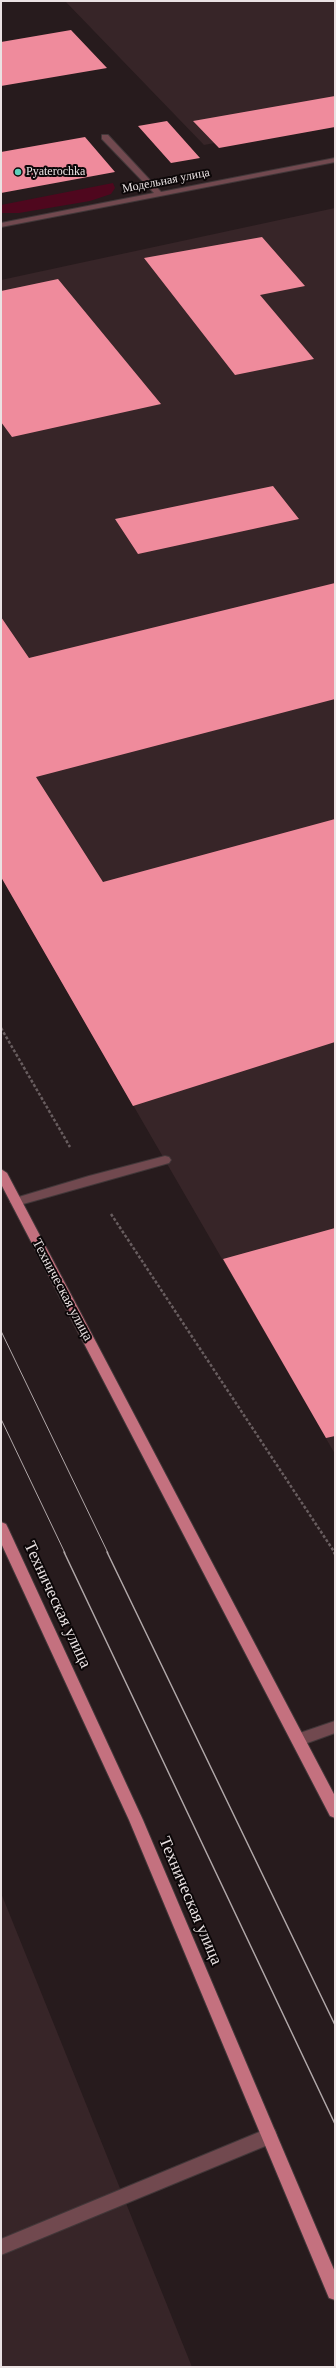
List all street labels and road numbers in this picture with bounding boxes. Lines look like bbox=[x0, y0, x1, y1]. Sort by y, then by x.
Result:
street label: Модельная улица bbox=[121, 165, 211, 197]
street label: Техническая улица bbox=[28, 1236, 96, 1344]
street label: Техническая улица bbox=[19, 1538, 95, 1672]
street label: Техническая улица bbox=[154, 1834, 226, 1968]

